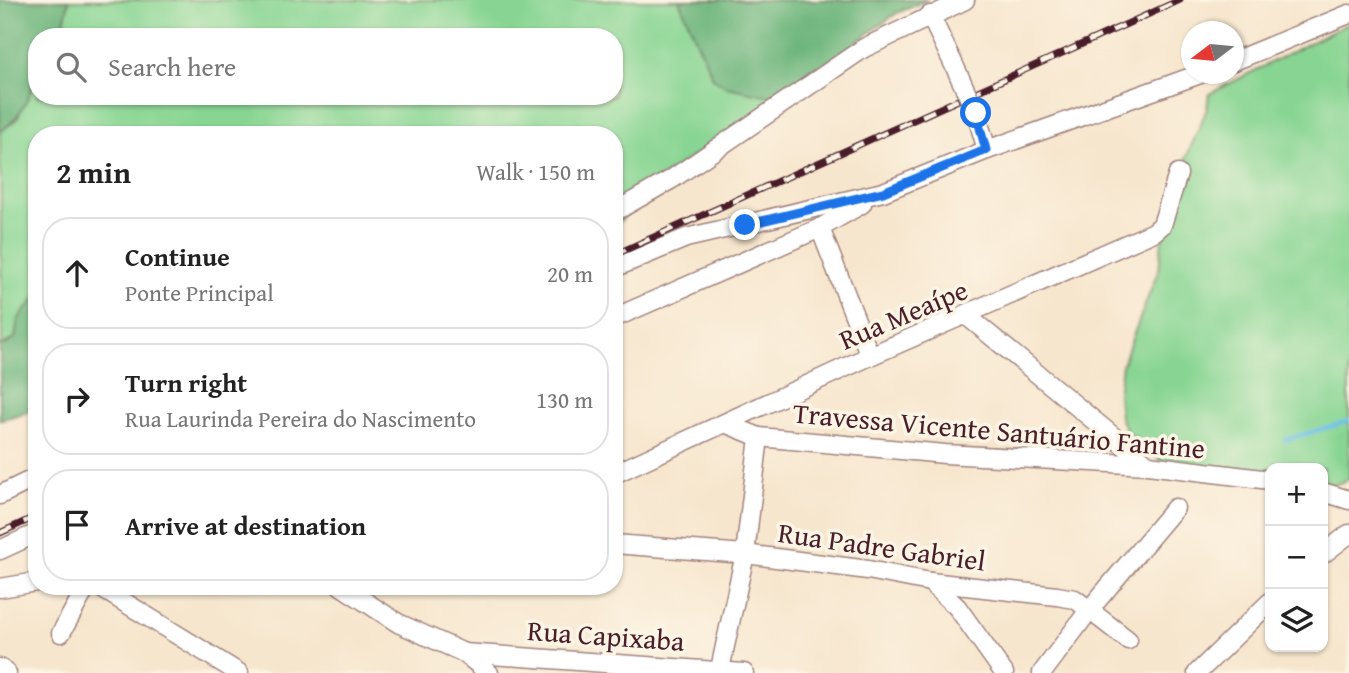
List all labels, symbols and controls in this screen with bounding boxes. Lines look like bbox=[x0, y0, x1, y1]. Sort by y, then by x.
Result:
north arrow bbox=[1181, 21, 1244, 84]
search box bbox=[28, 28, 623, 105]
text: Search here bbox=[108, 47, 236, 86]
icon: search bbox=[52, 48, 90, 86]
route start bbox=[960, 97, 991, 128]
text: 2 min bbox=[56, 150, 131, 194]
text: Walk · 150 m bbox=[476, 155, 595, 188]
route end bbox=[729, 209, 760, 240]
text: Continue bbox=[125, 237, 230, 276]
icon: ahead bbox=[58, 254, 96, 292]
text: 20 m bbox=[547, 257, 593, 290]
street label: Rua Meaípe bbox=[832, 269, 974, 359]
text: Ponte Principal bbox=[125, 276, 274, 309]
text: Turn right bbox=[125, 363, 247, 402]
icon: right bbox=[58, 380, 96, 418]
text: 130 m bbox=[536, 383, 593, 416]
street label: Travessa Vicente Santuário Fantine bbox=[791, 392, 1207, 468]
text: Rua Laurinda Pereira do Nascimento bbox=[125, 402, 476, 435]
map controls bbox=[1265, 463, 1328, 652]
button: + bbox=[1265, 463, 1328, 526]
icon: arrive bbox=[58, 506, 96, 544]
text: Arrive at destination bbox=[125, 506, 366, 545]
street label: Rua Padre Gabriel bbox=[776, 511, 988, 581]
button: − bbox=[1265, 526, 1328, 589]
button: layers bbox=[1265, 589, 1328, 652]
street label: Rua Capixaba bbox=[526, 609, 687, 661]

